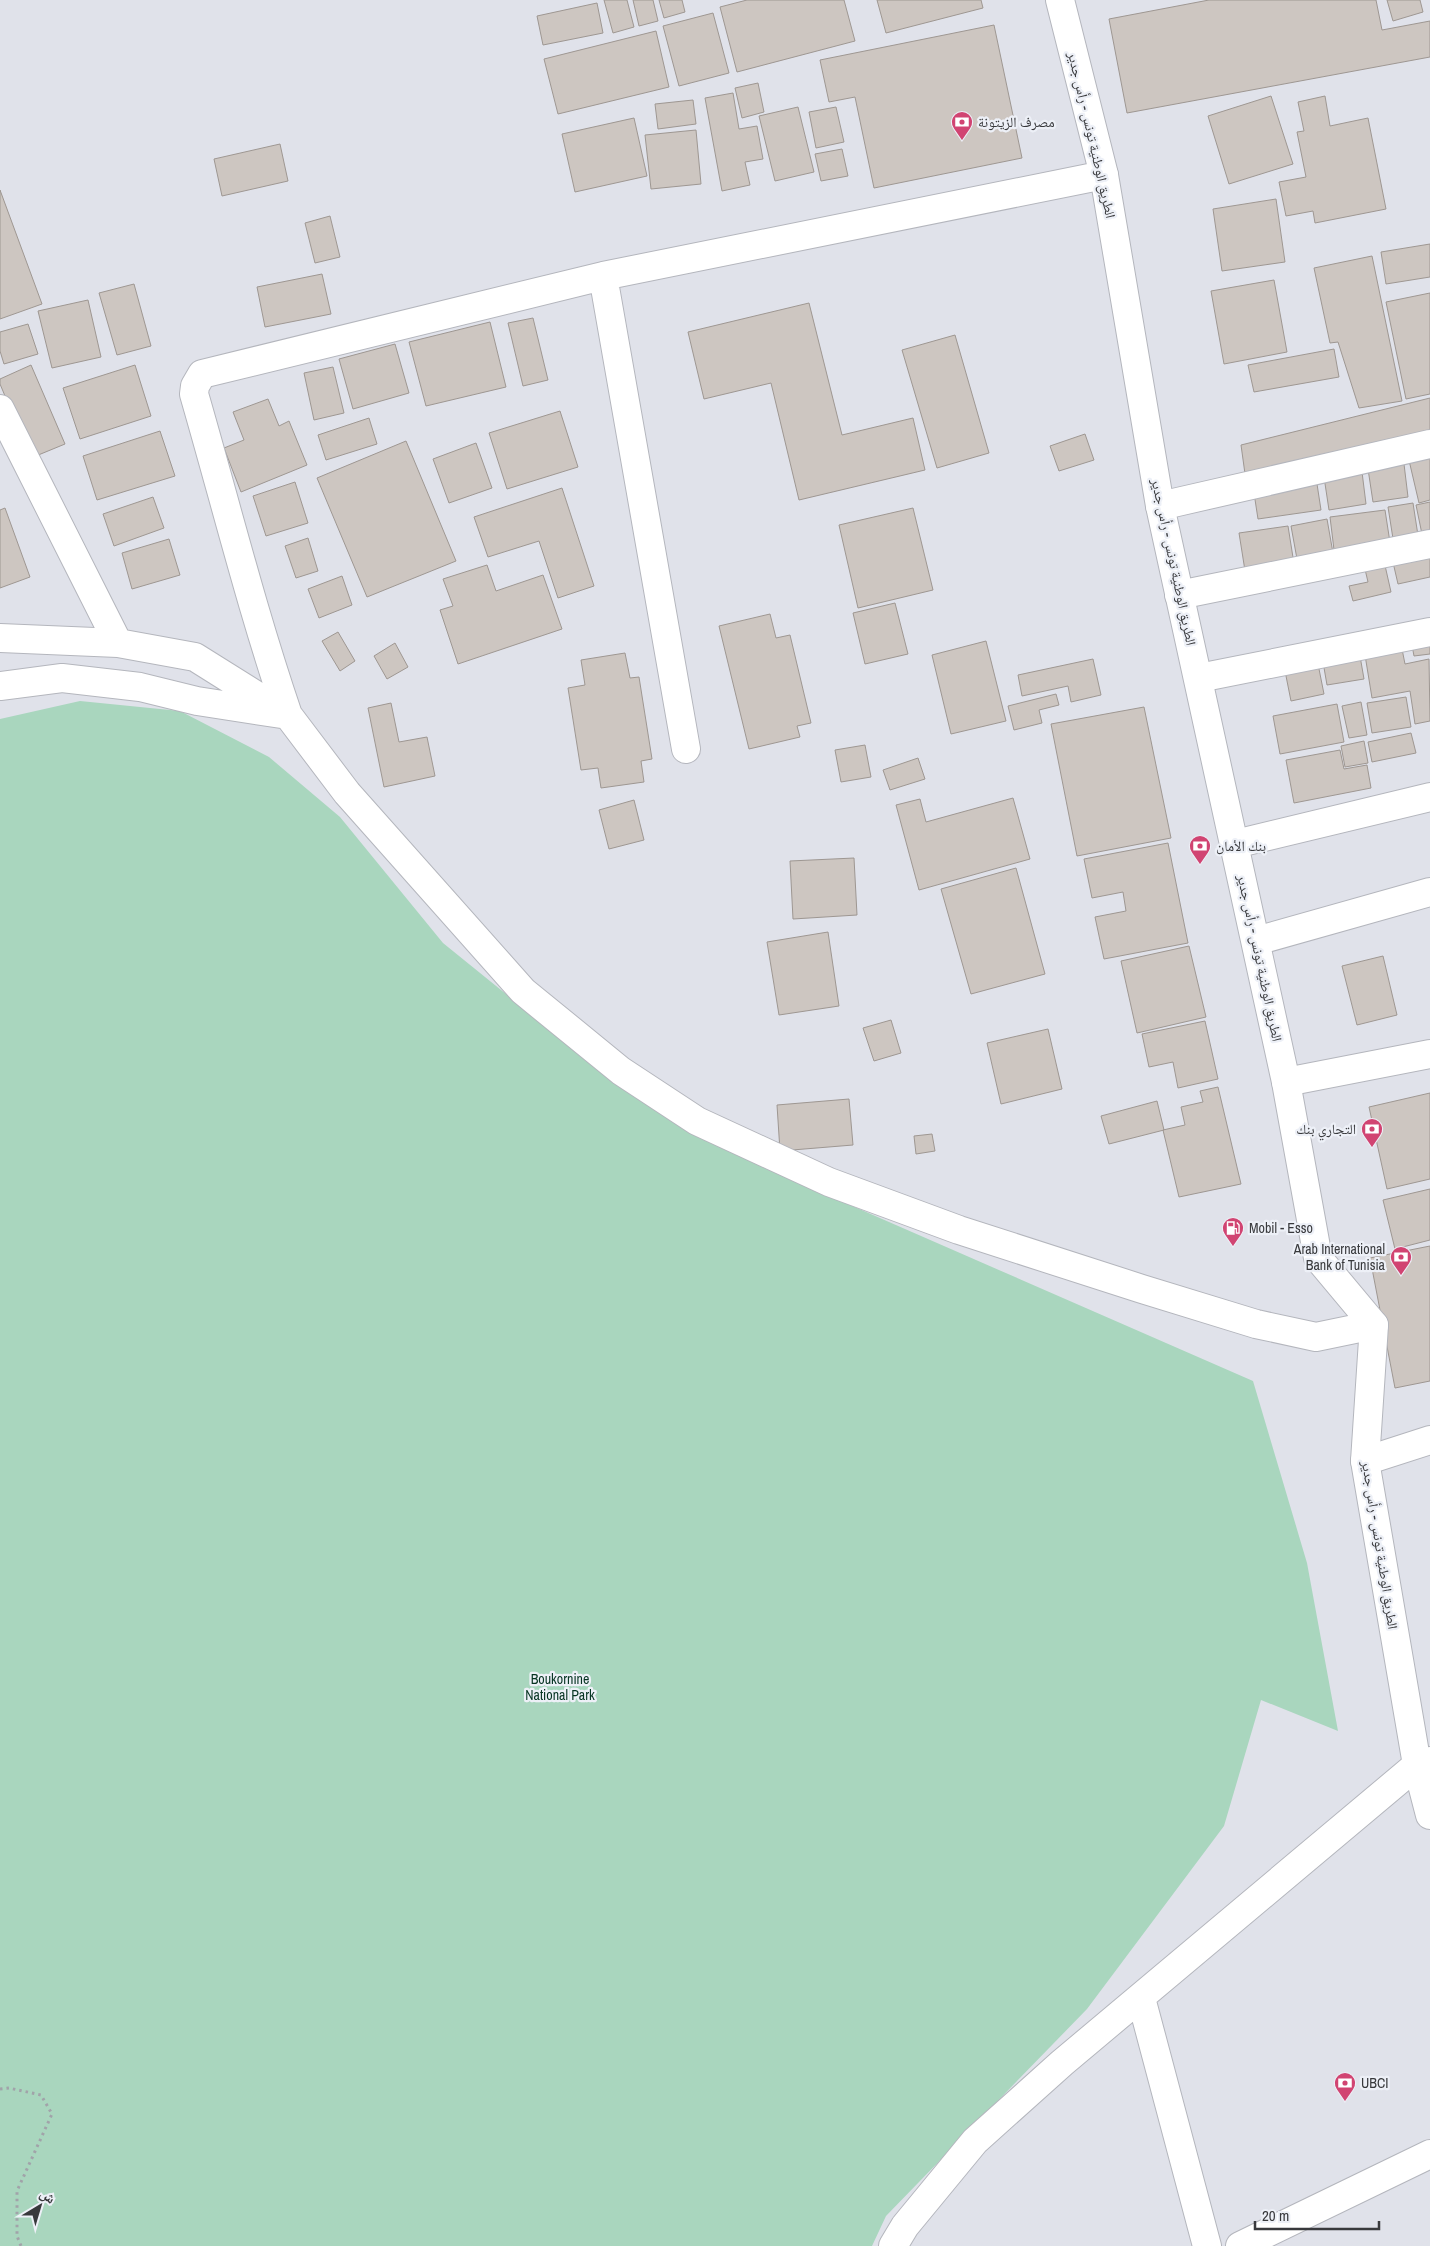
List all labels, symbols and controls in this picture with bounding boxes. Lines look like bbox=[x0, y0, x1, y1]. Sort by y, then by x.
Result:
street label: الطريق الوطنية تونس - رأس جدير bbox=[1063, 49, 1120, 220]
bank icon: مصرف الزيتونة bbox=[950, 110, 974, 141]
place label: مصرف الزيتونة bbox=[978, 113, 1055, 131]
street label: الطريق الوطنية تونس - رأس جدير bbox=[1146, 476, 1201, 647]
bank icon: بنك الأمان bbox=[1188, 834, 1212, 865]
place label: بنك الأمان bbox=[1216, 837, 1266, 855]
street label: الطريق الوطنية تونس - رأس جدير bbox=[1232, 872, 1287, 1043]
bank icon: التجاري بنك bbox=[1360, 1117, 1384, 1148]
place label: التجاري بنك bbox=[1296, 1120, 1356, 1141]
fuel station icon: Mobil - Esso bbox=[1221, 1216, 1245, 1247]
place label: Mobil - Esso bbox=[1249, 1219, 1313, 1237]
place label: Arab International Bank of Tunisia bbox=[1293, 1240, 1386, 1274]
bank icon: Arab International Bank of Tunisia bbox=[1389, 1245, 1413, 1276]
street label: الطريق الوطنية تونس - رأس جدير bbox=[1357, 1459, 1402, 1631]
park label: Boukornine National Park bbox=[525, 1670, 595, 1704]
bank icon: UBCI bbox=[1333, 2071, 1357, 2102]
place label: UBCI bbox=[1361, 2074, 1388, 2092]
north arrow bbox=[15, 2181, 65, 2231]
text: ش bbox=[37, 2184, 60, 2208]
scale bar bbox=[1255, 2198, 1379, 2230]
text: 20 m bbox=[1262, 2205, 1289, 2226]

